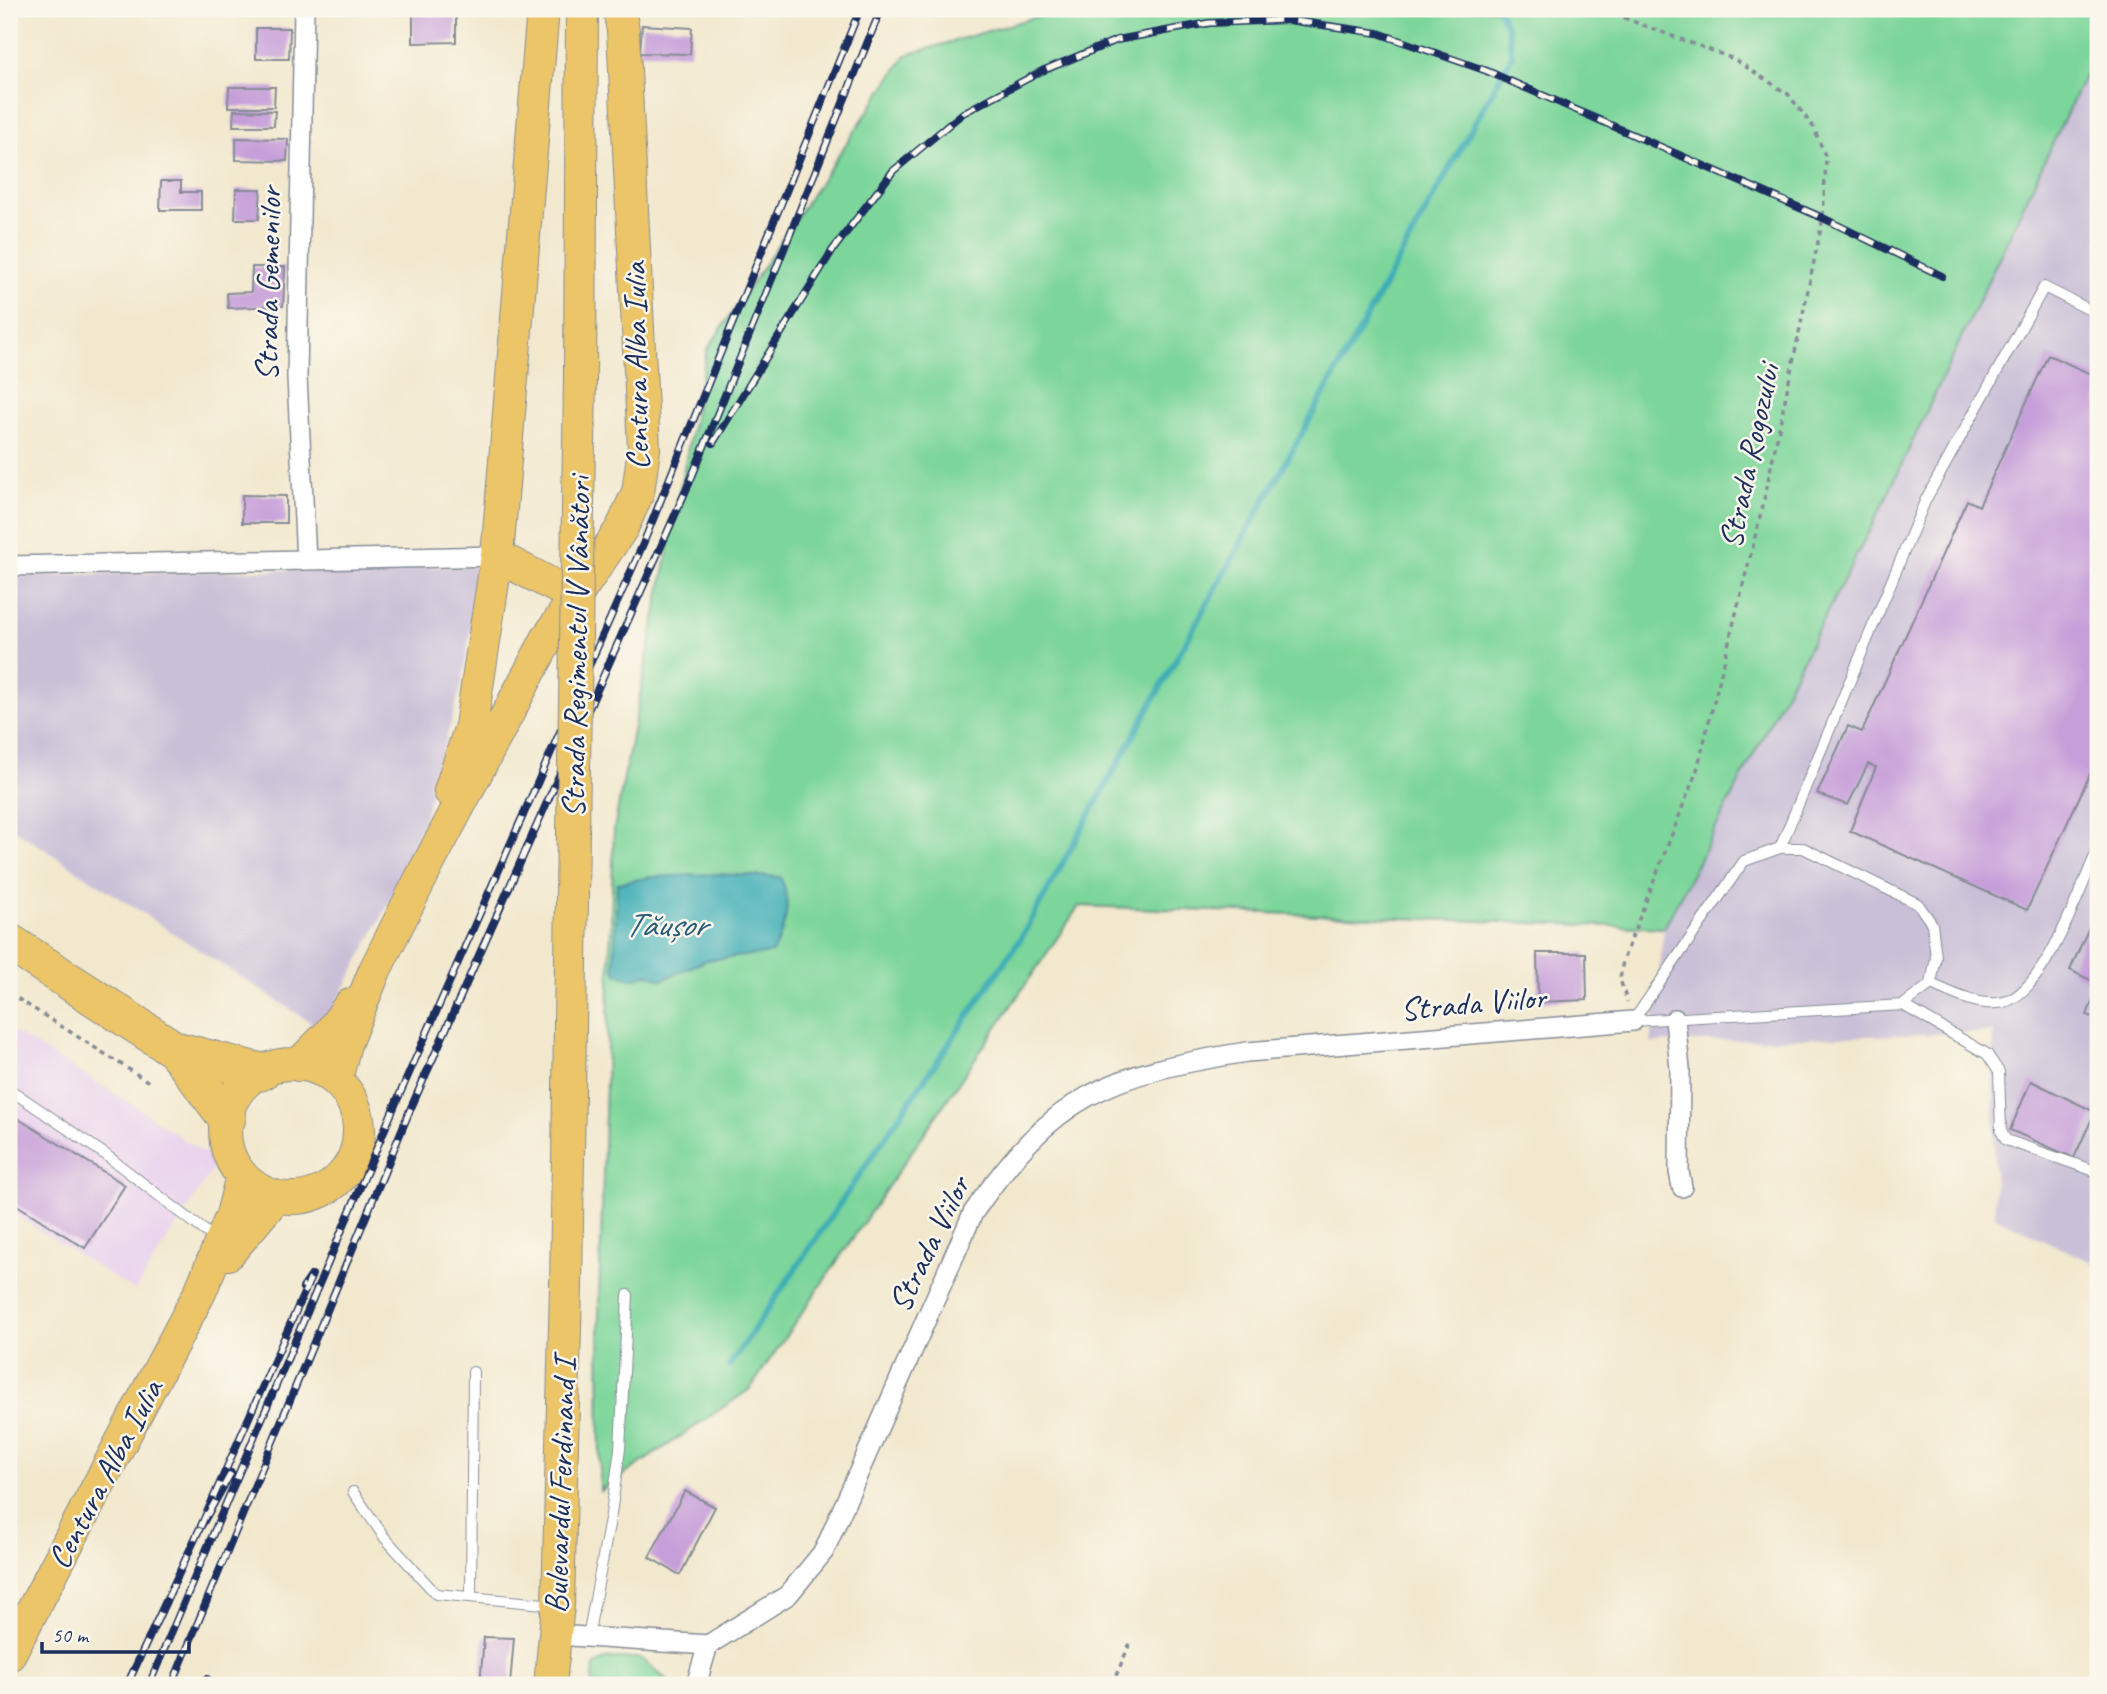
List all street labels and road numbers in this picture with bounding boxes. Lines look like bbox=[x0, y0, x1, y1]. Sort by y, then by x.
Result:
street label: Strada Gemenilor bbox=[245, 183, 291, 381]
street label: Centura Alba Iulia bbox=[613, 259, 659, 470]
street label: Strada Rogozului bbox=[1709, 356, 1790, 552]
street label: Strada Regimentul V Vânători bbox=[552, 472, 600, 818]
street label: Strada Viilor bbox=[1399, 976, 1550, 1030]
street label: Strada Viilor bbox=[878, 1167, 981, 1319]
street label: Bulevardul Ferdinand I bbox=[535, 1351, 586, 1614]
street label: Centura Alba Iulia bbox=[38, 1370, 174, 1576]

